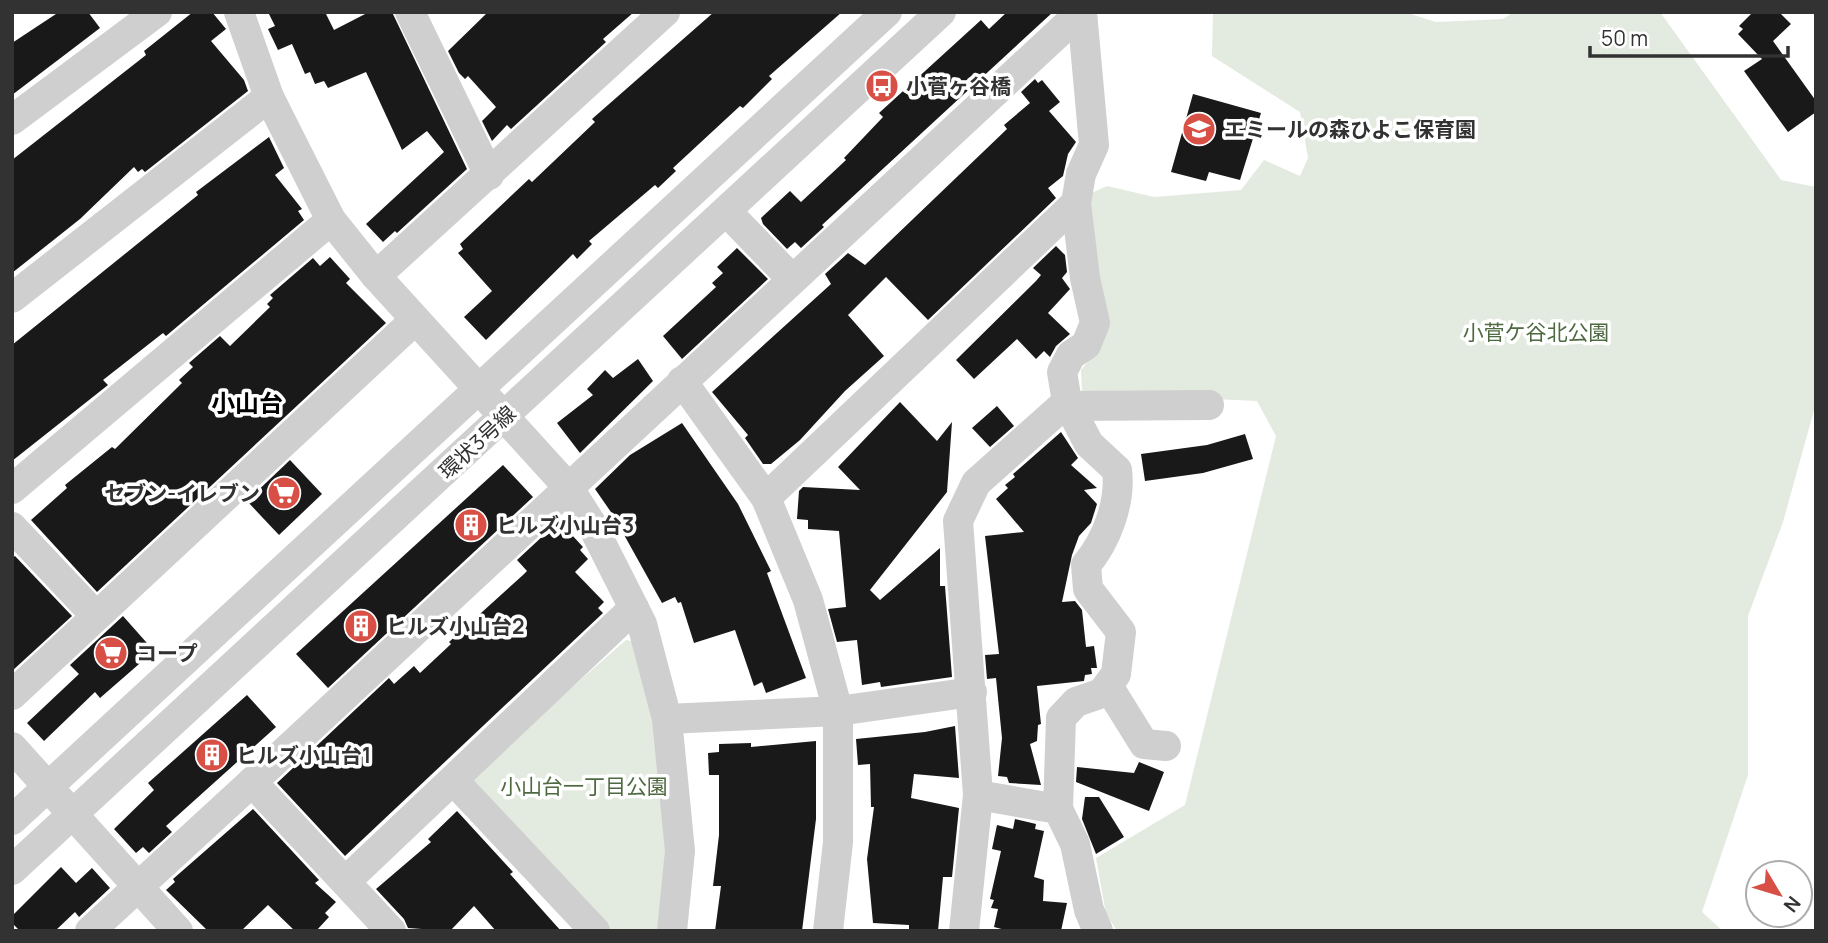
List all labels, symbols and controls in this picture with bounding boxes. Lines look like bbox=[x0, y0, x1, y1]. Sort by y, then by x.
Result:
scale bar bbox=[1590, 14, 1788, 58]
text: 50 m bbox=[1601, 24, 1648, 52]
bus stop icon: 小菅ヶ谷橋 bbox=[863, 67, 901, 105]
place label: 小菅ヶ谷橋 bbox=[906, 72, 1011, 100]
school or university icon: エミールの森ひよこ保育園 bbox=[1180, 110, 1218, 148]
place label: エミールの森ひよこ保育園 bbox=[1224, 115, 1476, 143]
park label: 小菅ケ谷北公園 bbox=[1463, 318, 1610, 346]
district label: 小山台 bbox=[211, 386, 283, 419]
street label: 環状3号線 bbox=[432, 399, 522, 485]
supermarket icon: セブン-イレブン bbox=[265, 474, 303, 512]
place label: セブン-イレブン bbox=[104, 479, 260, 507]
building icon: ヒルズ小山台3 bbox=[452, 506, 490, 544]
place label: ヒルズ小山台3 bbox=[496, 511, 634, 539]
building icon: ヒルズ小山台2 bbox=[342, 607, 380, 645]
place label: ヒルズ小山台2 bbox=[386, 612, 525, 640]
supermarket icon: コープ bbox=[92, 634, 130, 672]
place label: コープ bbox=[136, 639, 198, 667]
building icon: ヒルズ小山台1 bbox=[193, 736, 231, 774]
place label: ヒルズ小山台1 bbox=[236, 741, 371, 769]
park label: 小山台一丁目公園 bbox=[500, 772, 668, 800]
north arrow bbox=[1744, 859, 1814, 929]
text: N bbox=[1778, 891, 1807, 918]

